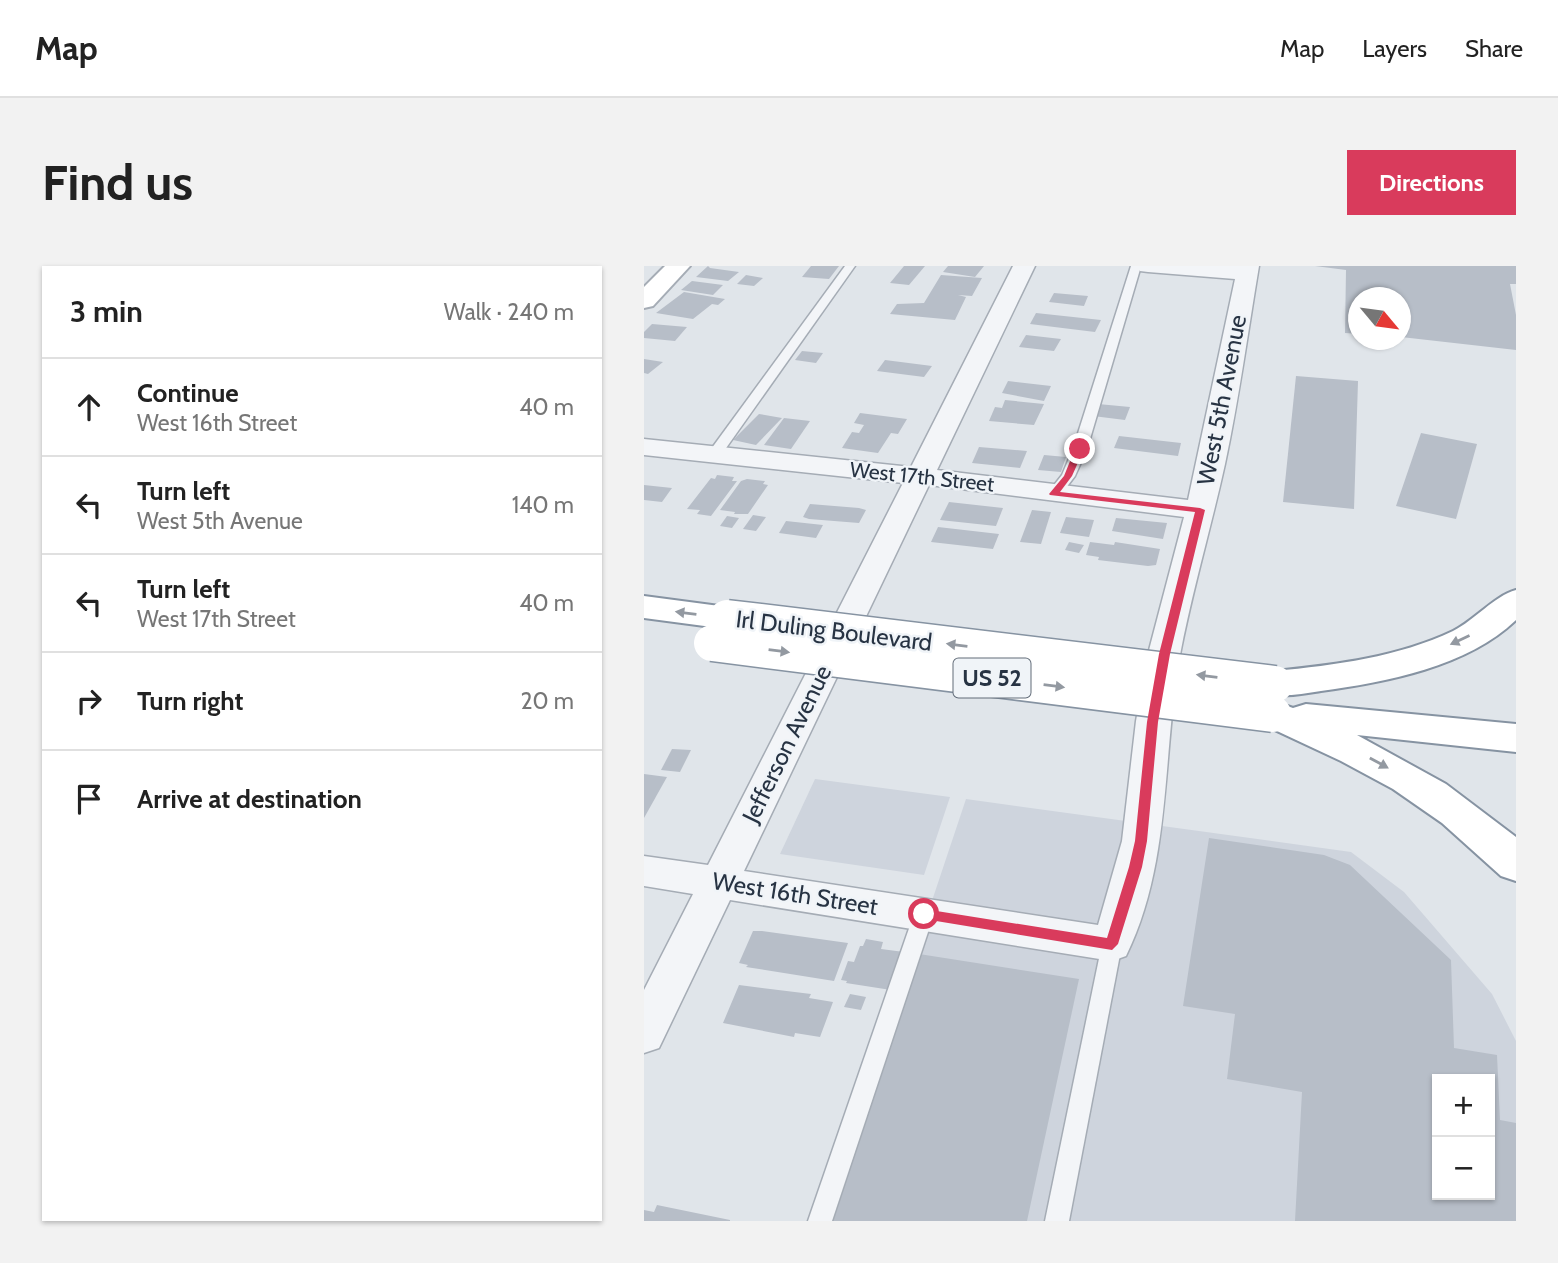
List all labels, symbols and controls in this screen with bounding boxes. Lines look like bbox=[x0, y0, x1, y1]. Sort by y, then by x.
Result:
text: Map bbox=[35, 28, 98, 68]
text: Map bbox=[1280, 34, 1324, 63]
text: Layers bbox=[1362, 34, 1427, 63]
text: Share bbox=[1465, 34, 1523, 63]
button: Directions bbox=[1347, 150, 1516, 215]
text: Find us bbox=[42, 153, 193, 212]
north arrow bbox=[1348, 287, 1411, 350]
text: 3 min bbox=[70, 293, 143, 330]
text: Walk · 240 m bbox=[444, 298, 574, 326]
street label: West 5th Avenue bbox=[1191, 312, 1252, 488]
text: Continue bbox=[137, 377, 239, 409]
icon: ahead bbox=[70, 388, 108, 426]
text: 40 m bbox=[519, 393, 574, 421]
text: West 16th Street bbox=[137, 409, 297, 437]
route end bbox=[1064, 433, 1095, 464]
street label: West 17th Street bbox=[849, 457, 995, 497]
text: Turn left bbox=[137, 475, 230, 507]
icon: left bbox=[70, 486, 108, 524]
text: 140 m bbox=[512, 491, 574, 519]
text: West 5th Avenue bbox=[137, 507, 303, 535]
text: Turn left bbox=[137, 573, 230, 605]
icon: left bbox=[70, 584, 108, 622]
text: 40 m bbox=[519, 589, 574, 617]
street label: Irl Duling Boulevard bbox=[734, 604, 934, 657]
text: West 17th Street bbox=[137, 605, 296, 633]
one-way arrow bbox=[674, 607, 696, 618]
one-way arrow bbox=[1450, 635, 1471, 646]
one-way arrow bbox=[946, 640, 968, 651]
one-way arrow bbox=[768, 646, 790, 657]
road number: US 52 bbox=[954, 658, 1030, 698]
street label: Jefferson Avenue bbox=[735, 660, 837, 828]
one-way arrow bbox=[1196, 670, 1218, 681]
one-way arrow bbox=[1043, 680, 1065, 691]
icon: right bbox=[70, 682, 108, 720]
text: Turn right bbox=[137, 685, 243, 717]
text: 20 m bbox=[521, 687, 574, 715]
one-way arrow bbox=[1369, 757, 1389, 768]
icon: arrive bbox=[70, 780, 108, 818]
text: Arrive at destination bbox=[137, 783, 362, 815]
street label: West 16th Street bbox=[710, 866, 880, 921]
route start bbox=[908, 898, 939, 929]
map controls bbox=[1432, 1074, 1495, 1200]
button: + bbox=[1432, 1074, 1495, 1137]
button: − bbox=[1432, 1137, 1495, 1200]

